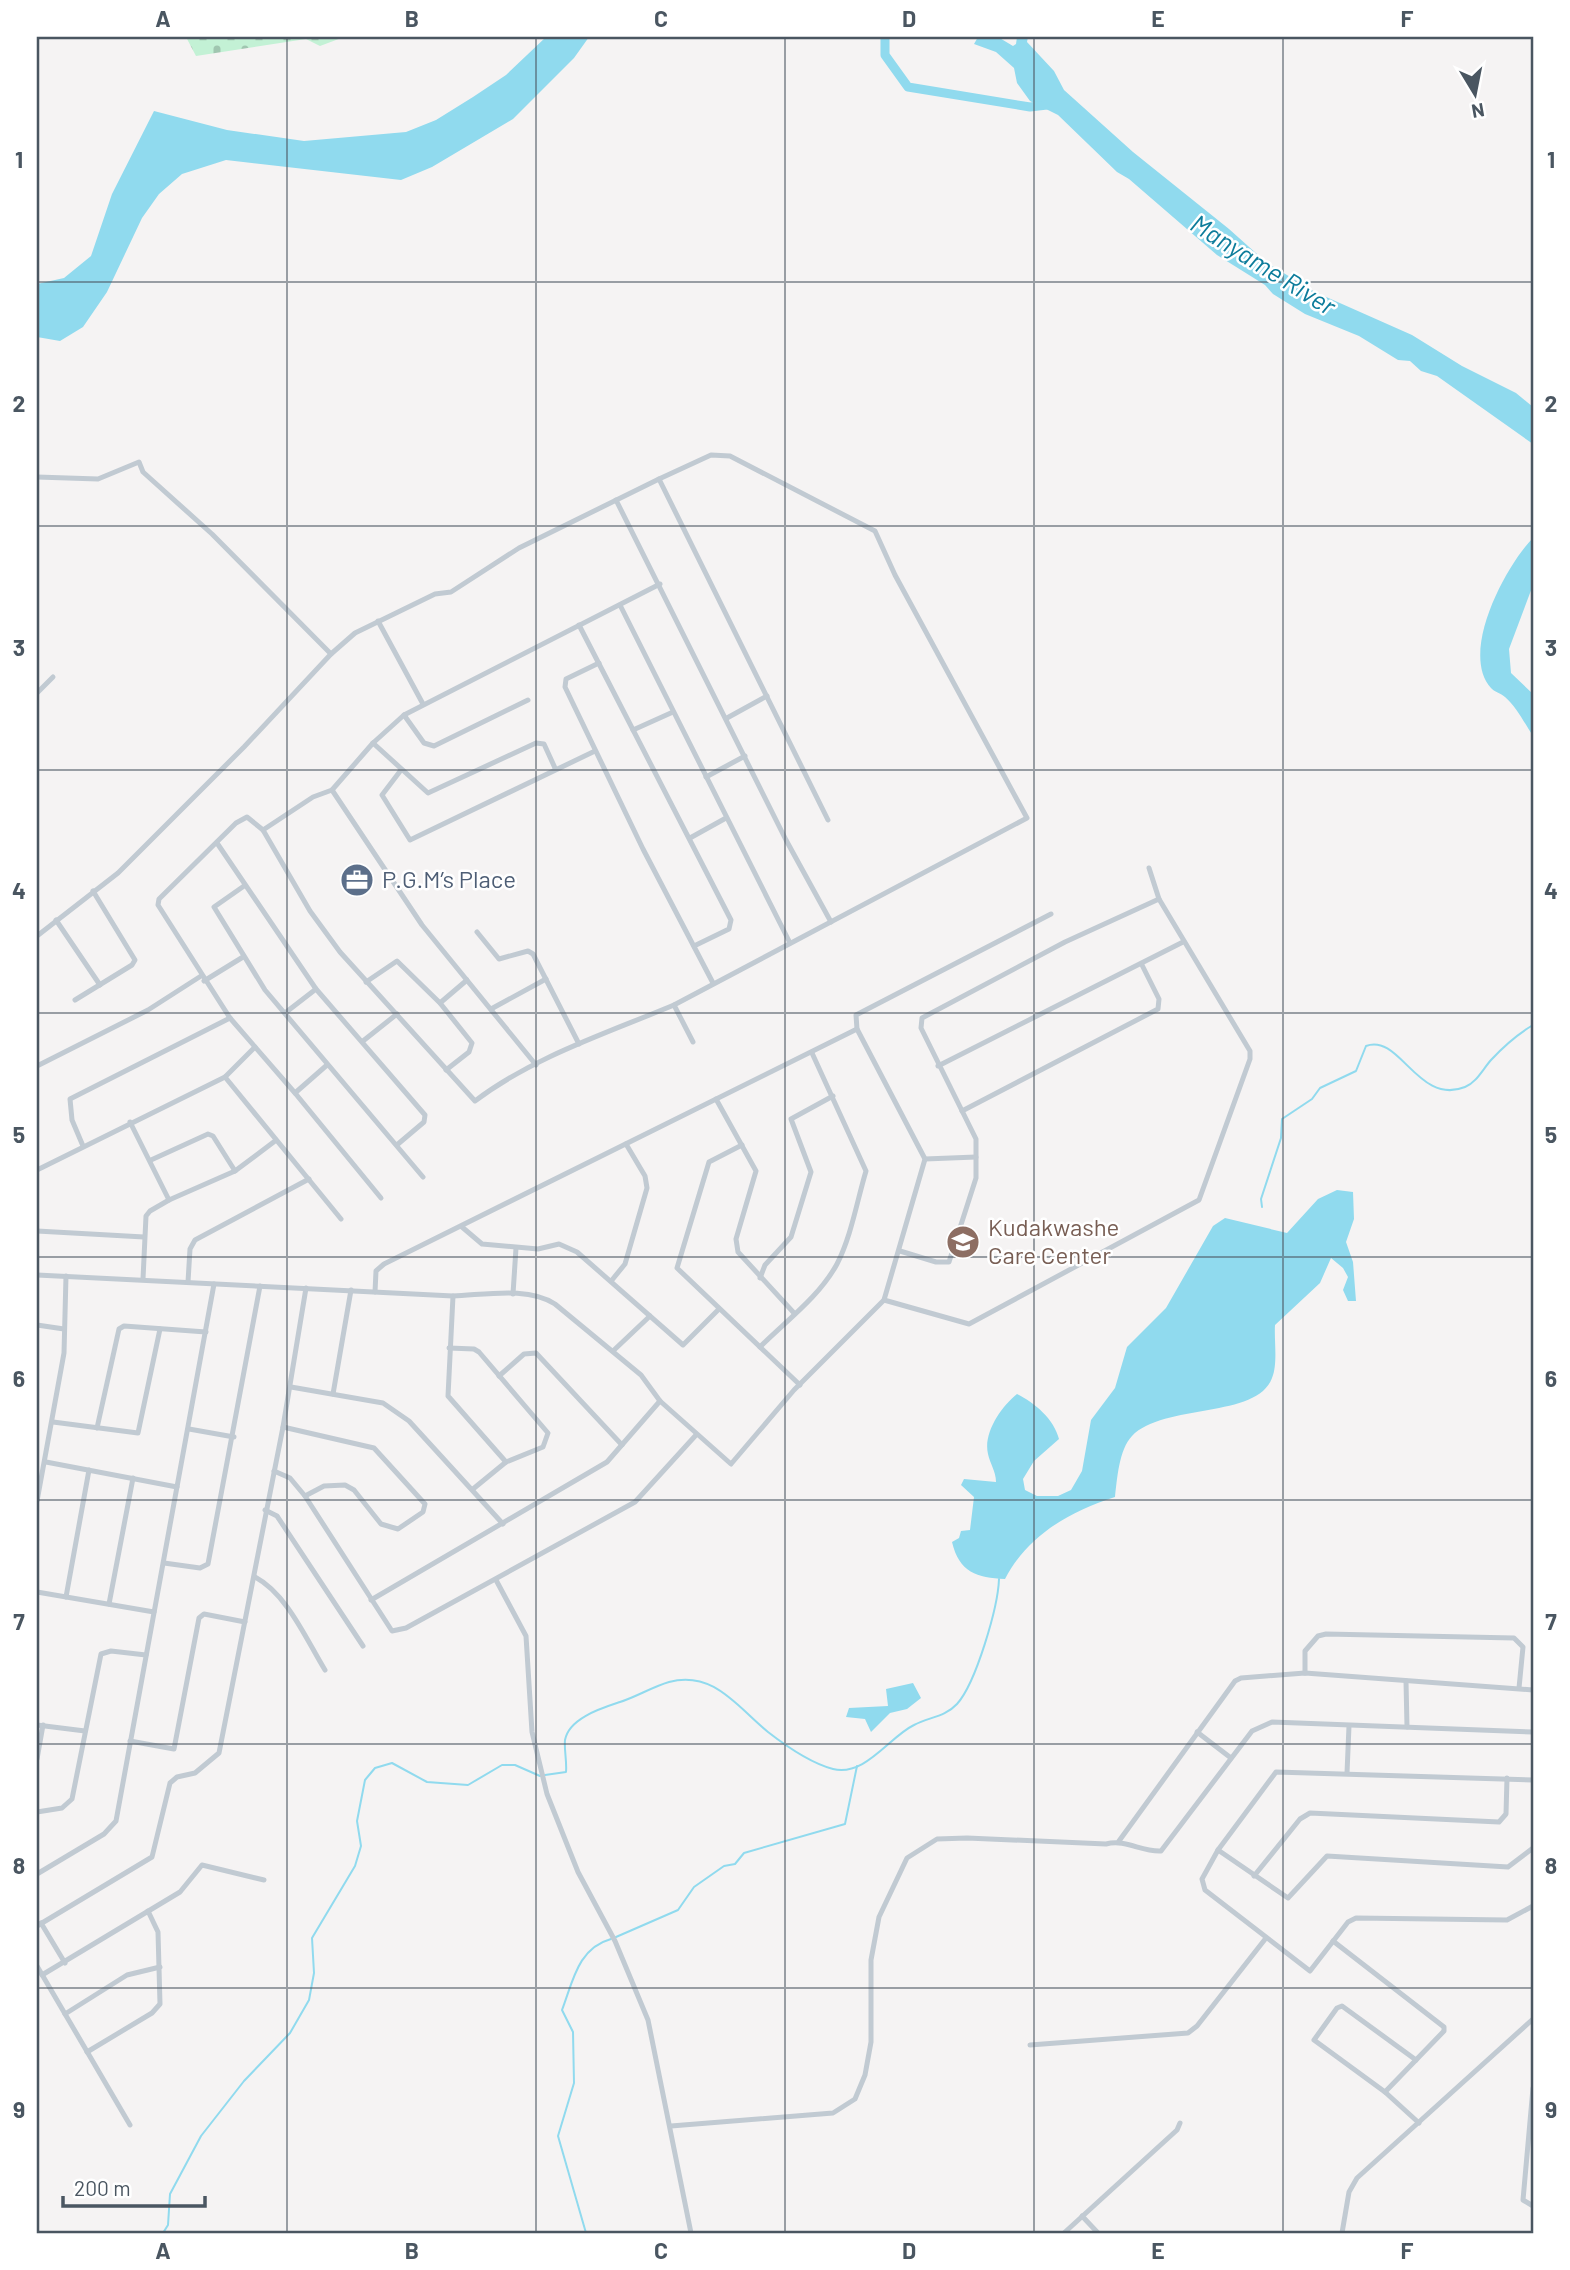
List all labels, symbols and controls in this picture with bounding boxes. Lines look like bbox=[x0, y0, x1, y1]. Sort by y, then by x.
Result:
text: A bbox=[155, 4, 171, 32]
text: B bbox=[405, 4, 419, 32]
text: C bbox=[654, 4, 668, 32]
text: D bbox=[902, 4, 916, 32]
text: E bbox=[1151, 4, 1165, 32]
text: F bbox=[1401, 4, 1414, 32]
north arrow bbox=[1440, 60, 1510, 130]
text: N bbox=[1470, 99, 1486, 124]
text: 1 bbox=[15, 145, 23, 173]
text: 1 bbox=[1547, 145, 1555, 173]
water label: Manyame River bbox=[1186, 207, 1343, 321]
text: 2 bbox=[13, 389, 25, 417]
text: 2 bbox=[1545, 389, 1557, 417]
text: 3 bbox=[13, 633, 25, 661]
text: 3 bbox=[1545, 633, 1557, 661]
office icon: P.G.M’s Place bbox=[338, 861, 376, 899]
place label: P.G.M’s Place bbox=[382, 864, 516, 893]
text: 4 bbox=[12, 876, 26, 904]
text: 4 bbox=[1544, 876, 1558, 904]
text: 5 bbox=[13, 1120, 25, 1148]
text: 5 bbox=[1545, 1120, 1557, 1148]
place label: Kudakwashe Care Center bbox=[988, 1212, 1119, 1269]
school or university icon: Kudakwashe Care Center bbox=[944, 1223, 982, 1261]
text: 6 bbox=[13, 1364, 25, 1392]
text: 6 bbox=[1545, 1364, 1557, 1392]
text: 7 bbox=[13, 1607, 25, 1635]
text: 7 bbox=[1545, 1607, 1557, 1635]
text: 8 bbox=[13, 1851, 25, 1879]
text: 8 bbox=[1545, 1851, 1557, 1879]
text: 9 bbox=[13, 2095, 25, 2123]
text: 9 bbox=[1545, 2095, 1557, 2123]
scale bar bbox=[63, 2165, 205, 2209]
text: 200 m bbox=[74, 2175, 131, 2200]
text: A bbox=[155, 2236, 171, 2264]
text: B bbox=[405, 2236, 419, 2264]
text: C bbox=[654, 2236, 668, 2264]
text: D bbox=[902, 2236, 916, 2264]
text: E bbox=[1151, 2236, 1165, 2264]
text: F bbox=[1401, 2236, 1414, 2264]

